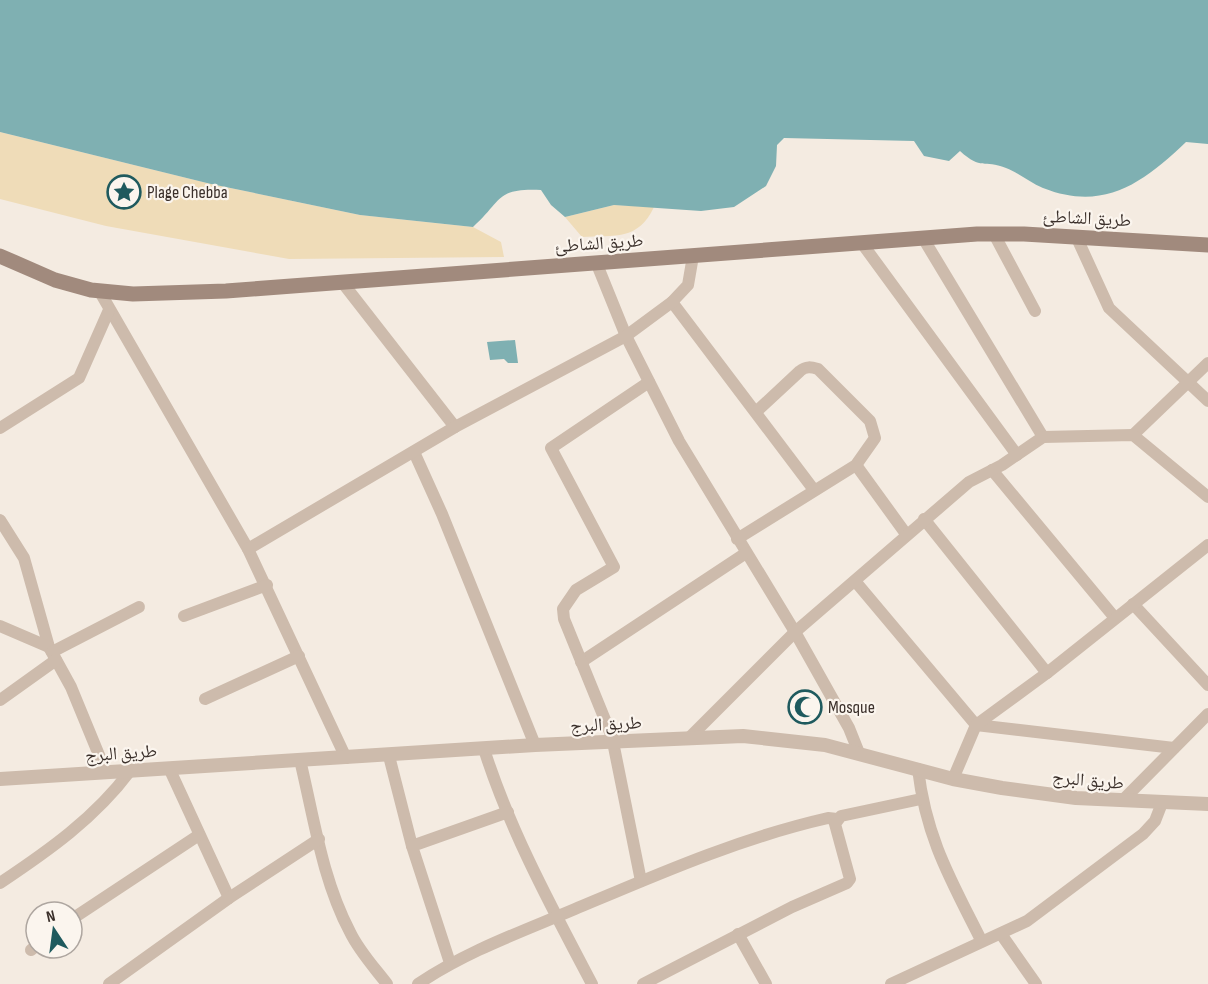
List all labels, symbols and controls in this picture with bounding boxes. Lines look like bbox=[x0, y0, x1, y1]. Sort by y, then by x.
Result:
place icon: Plage Chebba bbox=[106, 174, 142, 210]
place label: Plage Chebba bbox=[147, 182, 228, 203]
street label: طريق الشاطئ bbox=[1042, 206, 1132, 231]
street label: طريق الشاطئ bbox=[554, 230, 644, 257]
mosque icon: Mosque bbox=[787, 689, 823, 725]
place label: Mosque bbox=[828, 697, 875, 718]
street label: طريق البرج bbox=[570, 712, 642, 738]
street label: طريق البرج bbox=[84, 741, 158, 767]
street label: طريق البرج bbox=[1051, 767, 1125, 795]
north arrow bbox=[24, 900, 84, 960]
text: N bbox=[45, 907, 57, 927]

